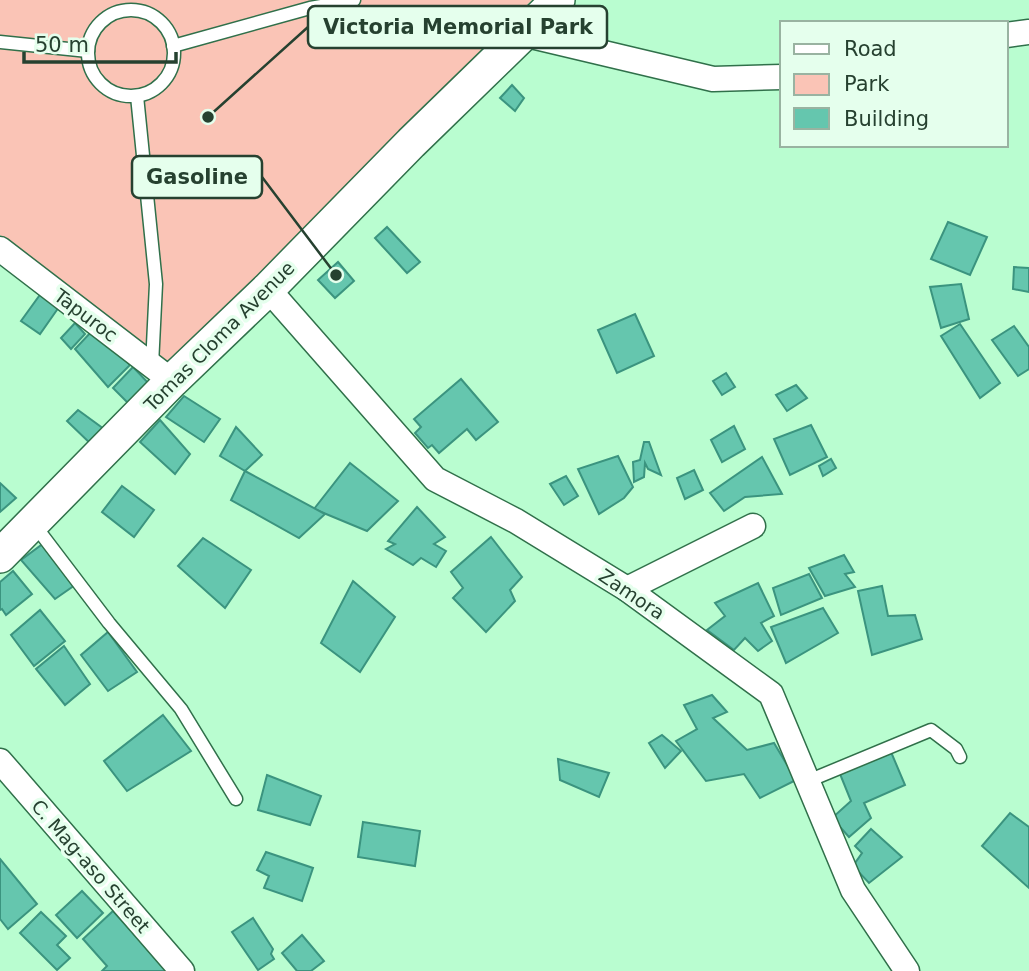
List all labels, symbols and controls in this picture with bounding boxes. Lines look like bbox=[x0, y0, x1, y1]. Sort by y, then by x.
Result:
callout: Victoria Memorial Park bbox=[308, 6, 607, 48]
text: Victoria Memorial Park bbox=[323, 15, 594, 39]
scale bar bbox=[24, 21, 177, 65]
legend bbox=[780, 21, 1008, 147]
text: 50 m bbox=[35, 33, 89, 57]
text: Road bbox=[844, 37, 897, 61]
text: Park bbox=[844, 72, 890, 96]
text: Building bbox=[844, 107, 929, 131]
callout: Gasoline bbox=[132, 156, 262, 198]
text: Gasoline bbox=[146, 165, 248, 189]
street label: Tomas Cloma Avenue bbox=[139, 256, 299, 416]
street label: Tapuroc bbox=[49, 283, 122, 346]
street label: Zamora bbox=[595, 564, 669, 624]
street label: C. Mag-aso Street bbox=[27, 795, 155, 937]

